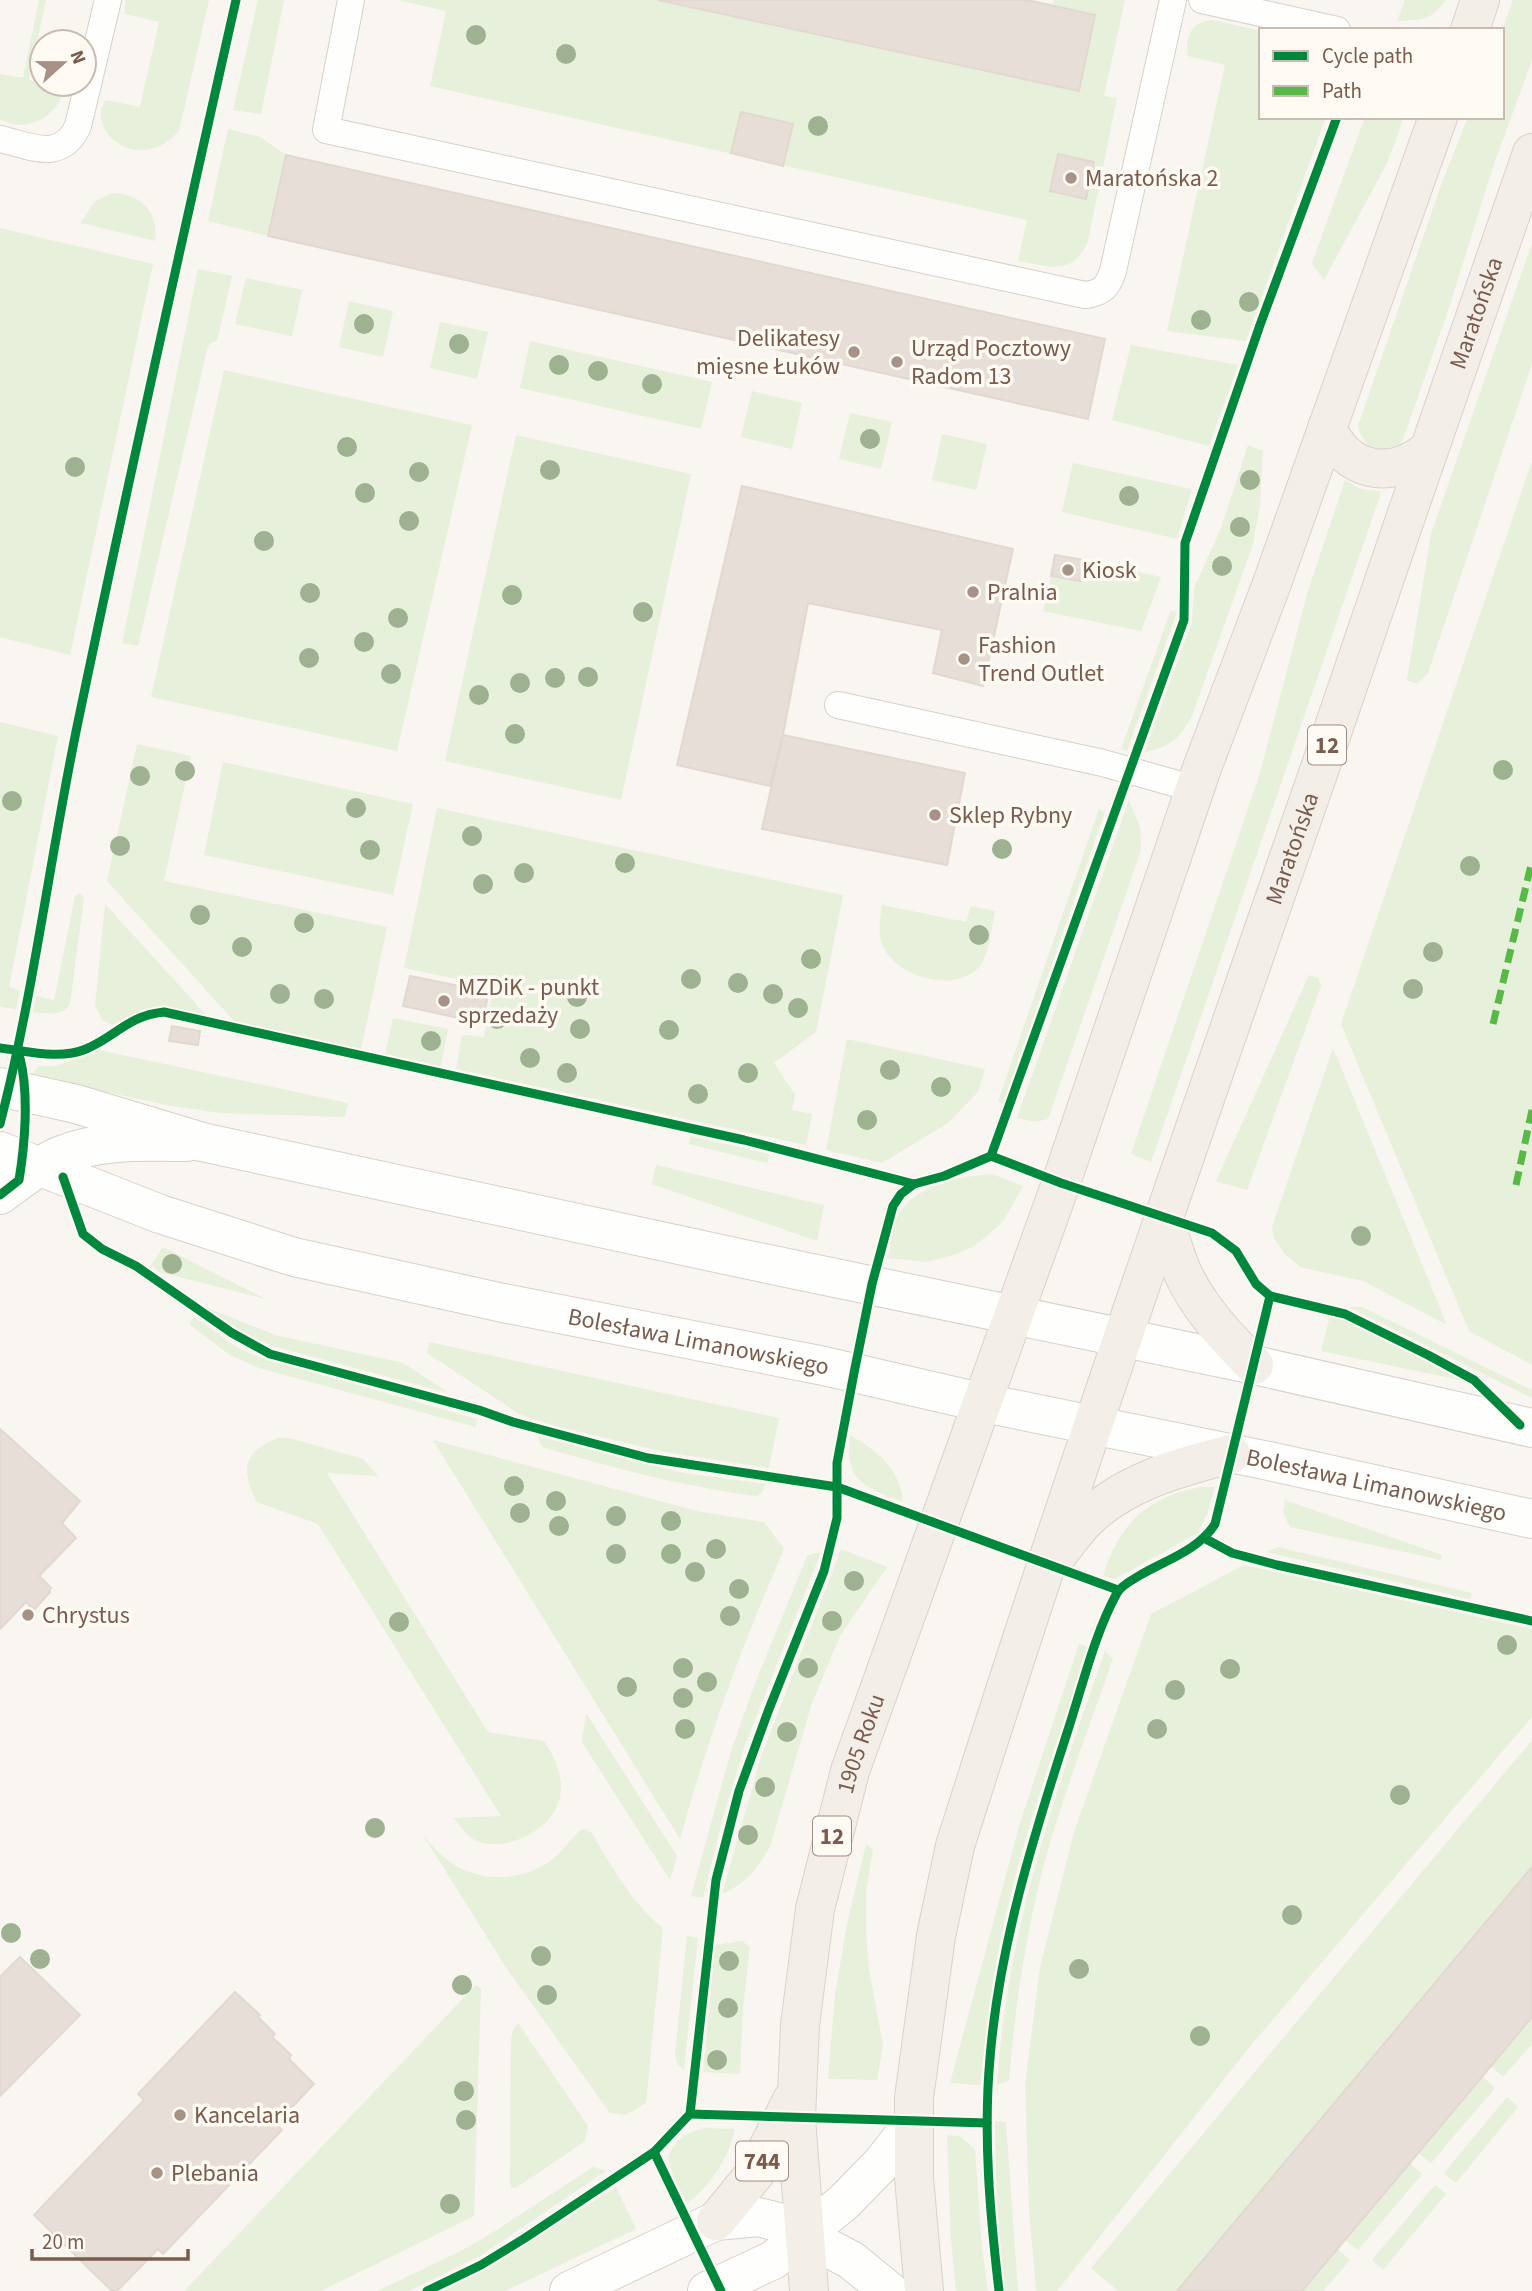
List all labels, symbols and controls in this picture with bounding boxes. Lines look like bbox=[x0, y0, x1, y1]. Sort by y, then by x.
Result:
north arrow bbox=[28, 28, 98, 98]
legend bbox=[1259, 28, 1504, 119]
text: Cycle path bbox=[1322, 41, 1413, 71]
text: N bbox=[63, 47, 92, 68]
text: Path bbox=[1322, 76, 1362, 106]
place label: Maratońska 2 bbox=[1085, 161, 1219, 196]
marker: Maratońska 2 bbox=[1063, 170, 1079, 186]
street label: Maratońska bbox=[1441, 252, 1512, 374]
place label: Delikatesy mięsne Łuków bbox=[696, 321, 840, 384]
place label: Urząd Pocztowy Radom 13 bbox=[911, 331, 1071, 394]
marker: Delikatesy mięsne Łuków bbox=[846, 344, 862, 360]
marker: Urząd Pocztowy Radom 13 bbox=[889, 354, 905, 370]
place label: Kiosk bbox=[1082, 553, 1137, 588]
marker: Kiosk bbox=[1060, 562, 1076, 578]
place label: Pralnia bbox=[987, 575, 1058, 610]
marker: Pralnia bbox=[965, 584, 981, 600]
place label: Fashion Trend Outlet bbox=[978, 628, 1104, 691]
marker: Fashion Trend Outlet bbox=[956, 651, 972, 667]
road number: 12 bbox=[1308, 726, 1346, 764]
street label: Maratońska bbox=[1257, 788, 1328, 909]
place label: Sklep Rybny bbox=[949, 798, 1072, 833]
marker: Sklep Rybny bbox=[927, 807, 943, 823]
place label: MZDiK - punkt sprzedaży bbox=[458, 970, 599, 1033]
marker: MZDiK - punkt sprzedaży bbox=[436, 993, 452, 1009]
street label: Bolesława Limanowskiego bbox=[565, 1299, 832, 1385]
street label: Bolesława Limanowskiego bbox=[1243, 1440, 1510, 1531]
place label: Chrystus bbox=[42, 1598, 130, 1633]
marker: Chrystus bbox=[20, 1607, 36, 1623]
street label: 1905 Roku bbox=[828, 1689, 894, 1797]
road number: 12 bbox=[813, 1816, 851, 1856]
place label: Kancelaria bbox=[194, 2098, 300, 2133]
marker: Kancelaria bbox=[172, 2107, 188, 2123]
road number: 744 bbox=[736, 2142, 788, 2180]
place label: Plebania bbox=[171, 2156, 259, 2191]
marker: Plebania bbox=[149, 2165, 165, 2181]
scale bar bbox=[32, 2218, 187, 2262]
text: 20 m bbox=[42, 2227, 84, 2257]

